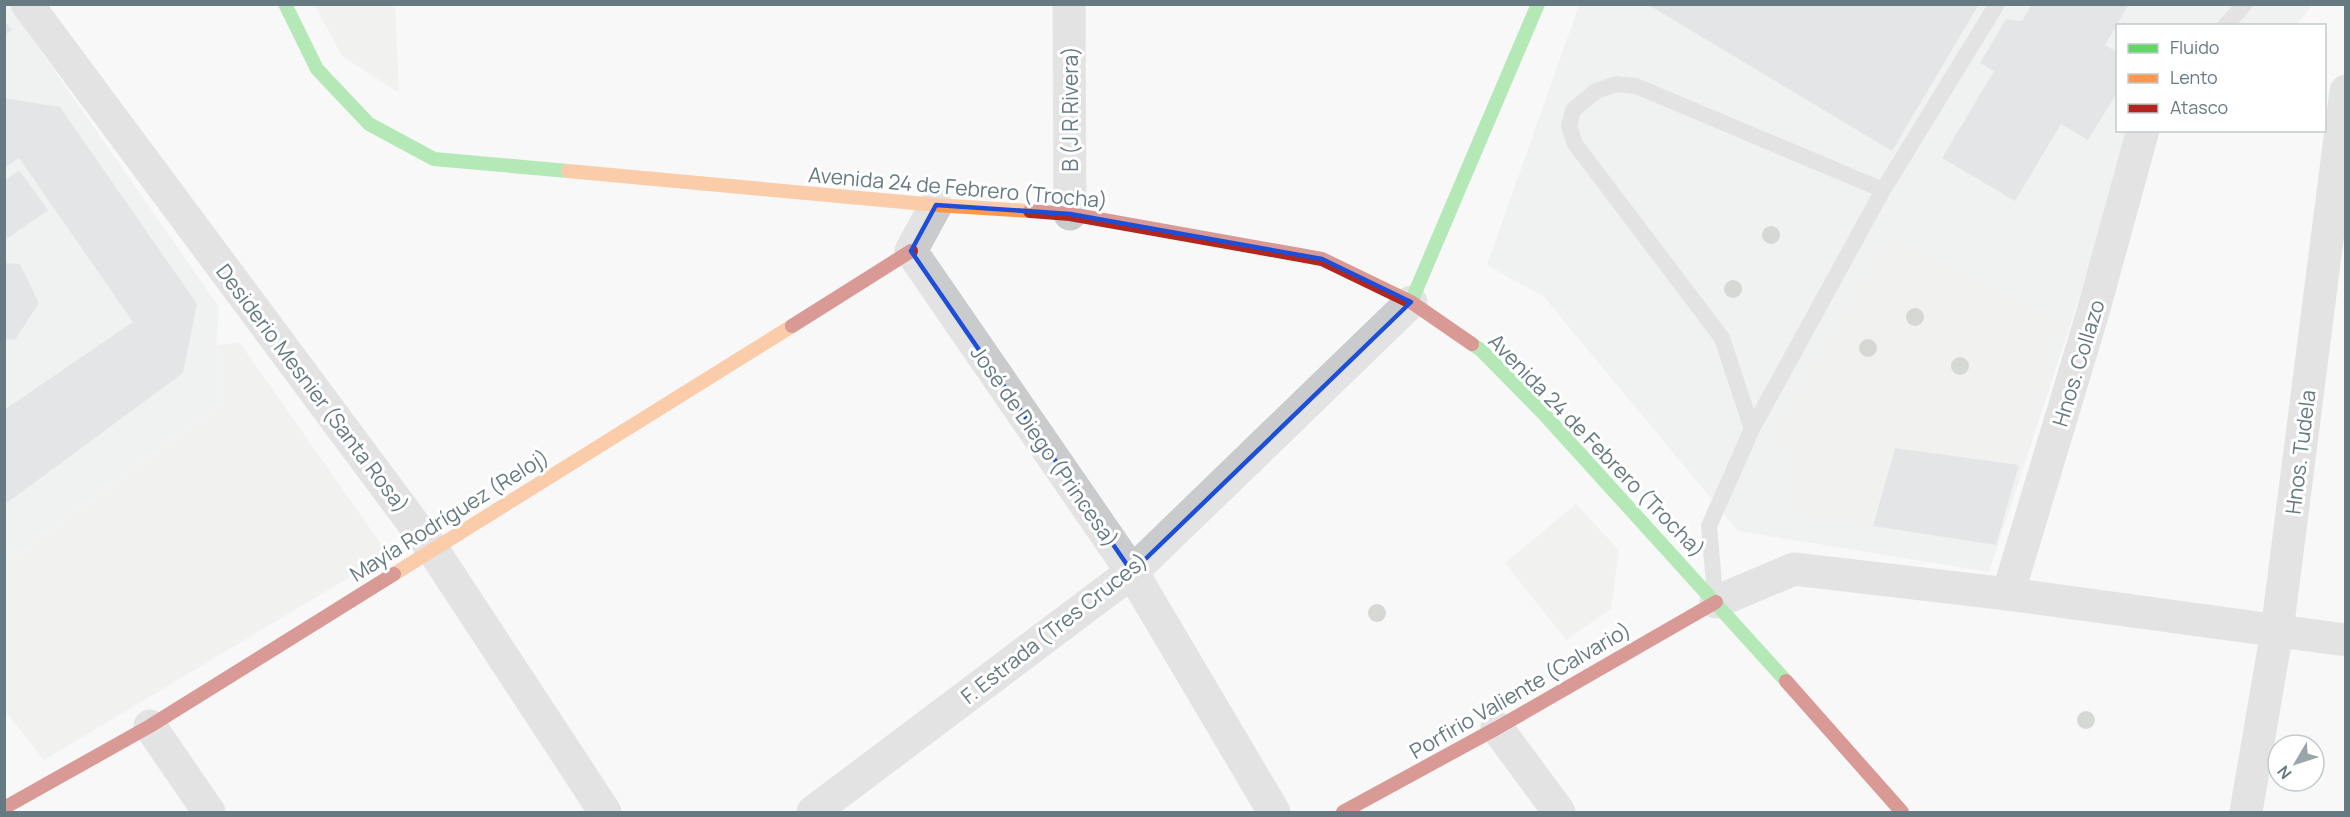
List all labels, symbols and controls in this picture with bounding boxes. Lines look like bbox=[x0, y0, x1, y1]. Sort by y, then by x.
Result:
legend bbox=[2116, 24, 2326, 132]
text: Fluido bbox=[2170, 35, 2219, 59]
street label: B (J R Rivera) bbox=[1056, 46, 1084, 172]
text: Lento bbox=[2170, 65, 2218, 89]
text: Atasco bbox=[2170, 95, 2228, 119]
street label: Avenida 24 de Febrero (Trocha) bbox=[807, 160, 1109, 214]
street label: Desiderio Mesnier (Santa Rosa) bbox=[210, 258, 416, 518]
street label: Hnos. Collazo bbox=[2045, 296, 2111, 430]
street label: Avenida 24 de Febrero (Trocha) bbox=[1483, 327, 1711, 563]
street label: José de Diego (Princesa) bbox=[965, 340, 1125, 552]
street label: Hnos. Tudela bbox=[2278, 388, 2322, 516]
street label: Mayía Rodríguez (Reloj) bbox=[344, 442, 554, 588]
street label: F. Estrada (Tres Cruces) bbox=[955, 546, 1153, 710]
street label: Porfirio Valiente (Calvario) bbox=[1404, 615, 1636, 765]
north arrow bbox=[2266, 733, 2326, 793]
text: N bbox=[2272, 761, 2297, 784]

